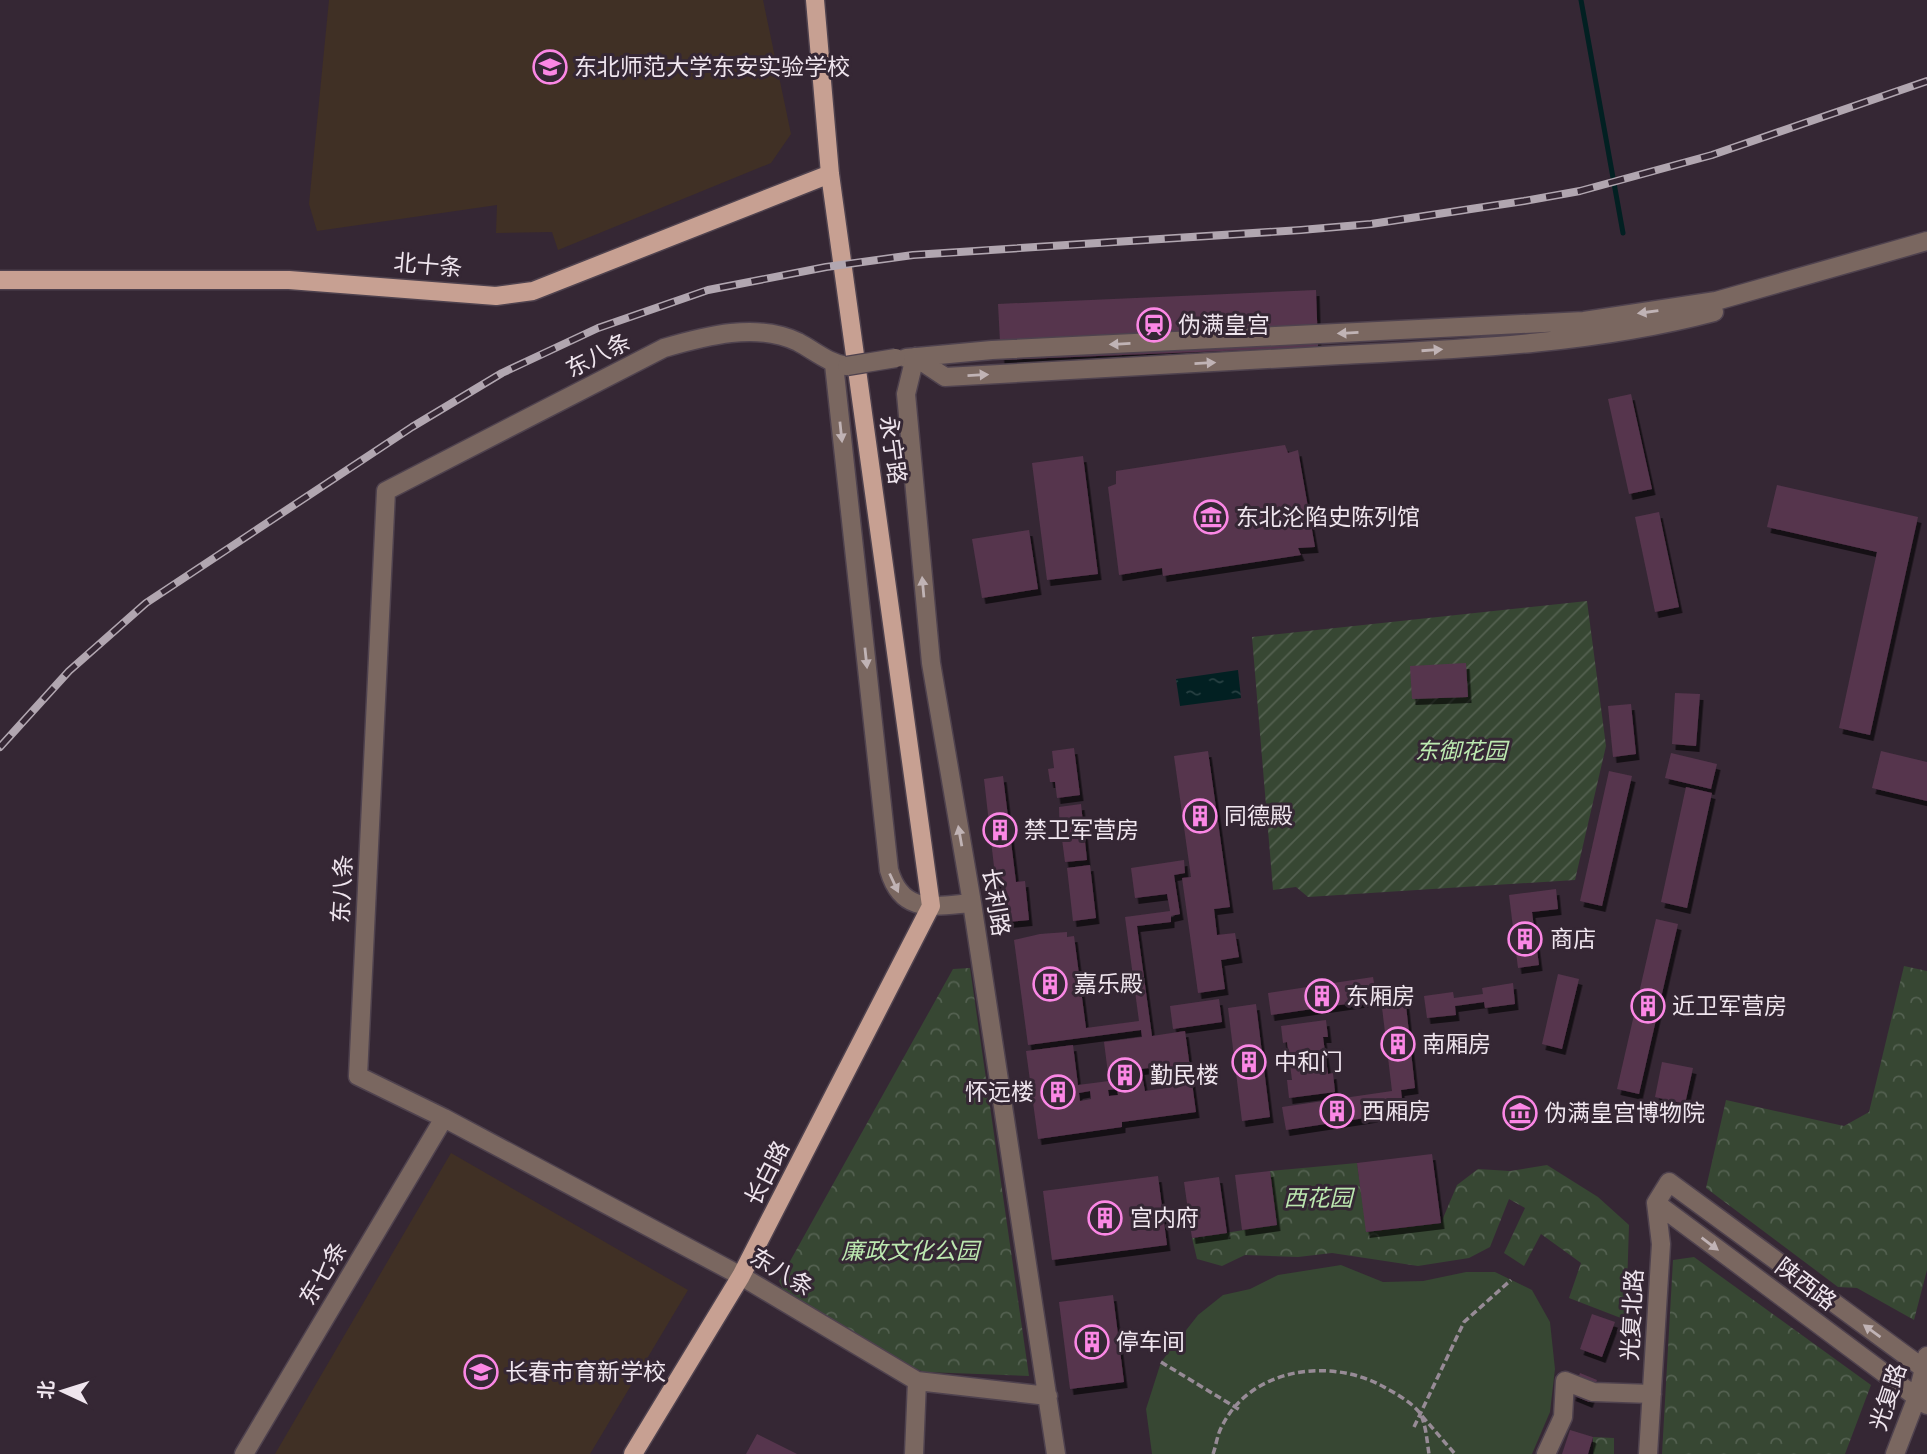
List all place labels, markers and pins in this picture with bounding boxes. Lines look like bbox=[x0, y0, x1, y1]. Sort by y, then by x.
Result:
school or university icon: 东北师范大学东安实验学校 bbox=[531, 48, 569, 86]
place label: 东北师范大学东安实验学校 bbox=[574, 51, 850, 86]
station icon: 伪满皇宫 bbox=[1135, 306, 1173, 344]
place label: 伪满皇宫 bbox=[1178, 309, 1270, 344]
museum icon: 东北沦陷史陈列馆 bbox=[1192, 498, 1230, 536]
place label: 东北沦陷史陈列馆 bbox=[1236, 501, 1420, 536]
building icon: 同德殿 bbox=[1181, 797, 1219, 835]
place label: 同德殿 bbox=[1224, 800, 1293, 835]
building icon: 禁卫军营房 bbox=[981, 811, 1019, 849]
place label: 禁卫军营房 bbox=[1024, 814, 1139, 849]
building icon: 商店 bbox=[1506, 920, 1544, 958]
place label: 商店 bbox=[1550, 923, 1596, 958]
building icon: 嘉乐殿 bbox=[1031, 965, 1069, 1003]
place label: 嘉乐殿 bbox=[1074, 968, 1143, 1003]
building icon: 东厢房 bbox=[1303, 977, 1341, 1015]
place label: 东厢房 bbox=[1346, 980, 1415, 1015]
building icon: 近卫军营房 bbox=[1629, 987, 1667, 1025]
place label: 近卫军营房 bbox=[1672, 990, 1787, 1025]
building icon: 南厢房 bbox=[1379, 1025, 1417, 1063]
place label: 南厢房 bbox=[1422, 1028, 1491, 1063]
building icon: 中和门 bbox=[1230, 1043, 1268, 1081]
place label: 中和门 bbox=[1274, 1046, 1343, 1081]
building icon: 勤民楼 bbox=[1106, 1056, 1144, 1094]
place label: 勤民楼 bbox=[1150, 1059, 1219, 1094]
building icon: 怀远楼 bbox=[1039, 1073, 1077, 1111]
place label: 怀远楼 bbox=[965, 1076, 1034, 1111]
building icon: 西厢房 bbox=[1318, 1092, 1356, 1130]
museum icon: 伪满皇宫博物院 bbox=[1501, 1094, 1539, 1132]
place label: 西厢房 bbox=[1362, 1095, 1431, 1130]
place label: 伪满皇宫博物院 bbox=[1544, 1097, 1705, 1132]
building icon: 宫内府 bbox=[1086, 1199, 1124, 1237]
place label: 宫内府 bbox=[1130, 1202, 1199, 1237]
building icon: 停车间 bbox=[1073, 1323, 1111, 1361]
place label: 停车间 bbox=[1116, 1326, 1185, 1361]
school or university icon: 长春市育新学校 bbox=[462, 1353, 500, 1391]
place label: 长春市育新学校 bbox=[505, 1356, 666, 1391]

